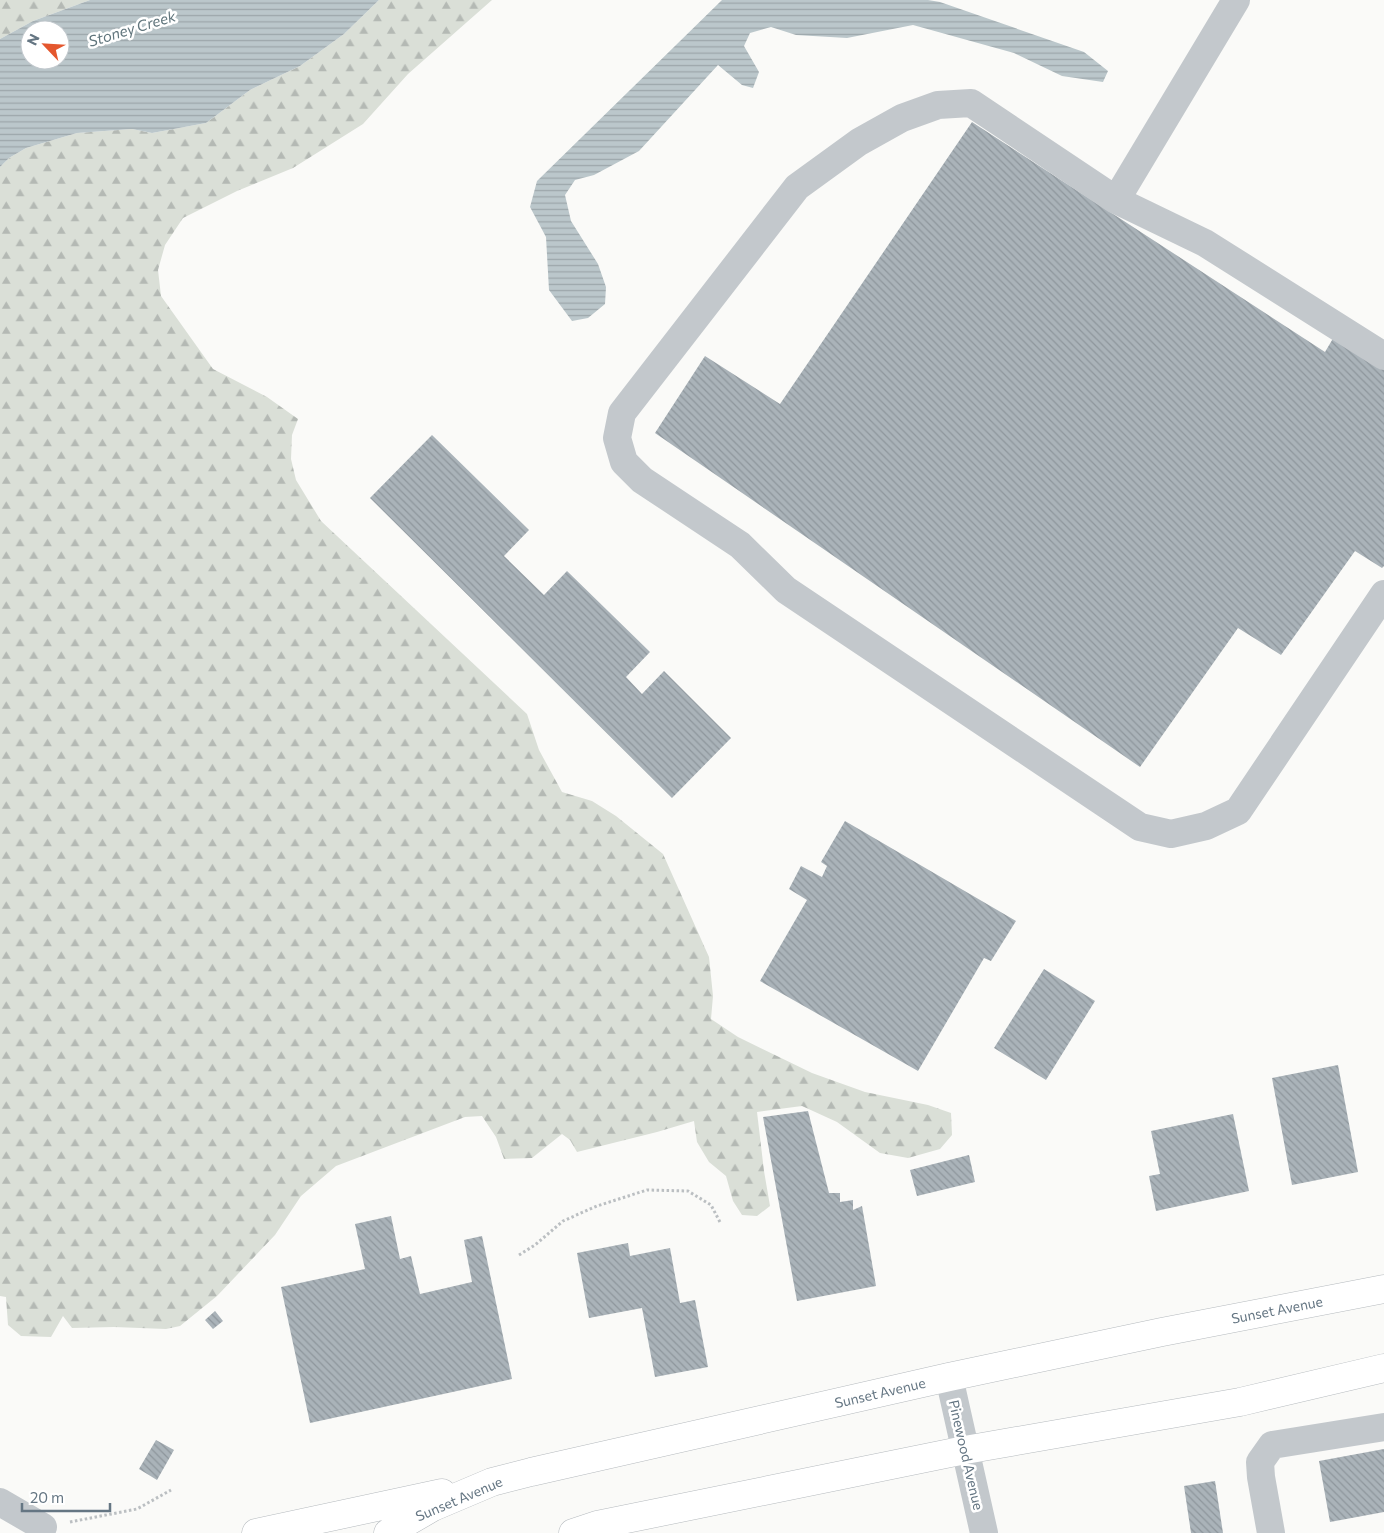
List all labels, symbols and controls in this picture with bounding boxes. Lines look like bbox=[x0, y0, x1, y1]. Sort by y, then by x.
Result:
water label: Stoney Creek bbox=[86, 6, 178, 50]
north arrow bbox=[20, 20, 70, 70]
text: N bbox=[23, 31, 43, 48]
street label: Sunset Avenue bbox=[1230, 1292, 1324, 1327]
street label: Sunset Avenue bbox=[833, 1374, 927, 1411]
street label: Pinewood Avenue bbox=[946, 1398, 987, 1512]
street label: Sunset Avenue bbox=[413, 1473, 505, 1524]
scale bar bbox=[22, 1480, 110, 1512]
text: 20 m bbox=[30, 1488, 64, 1506]

